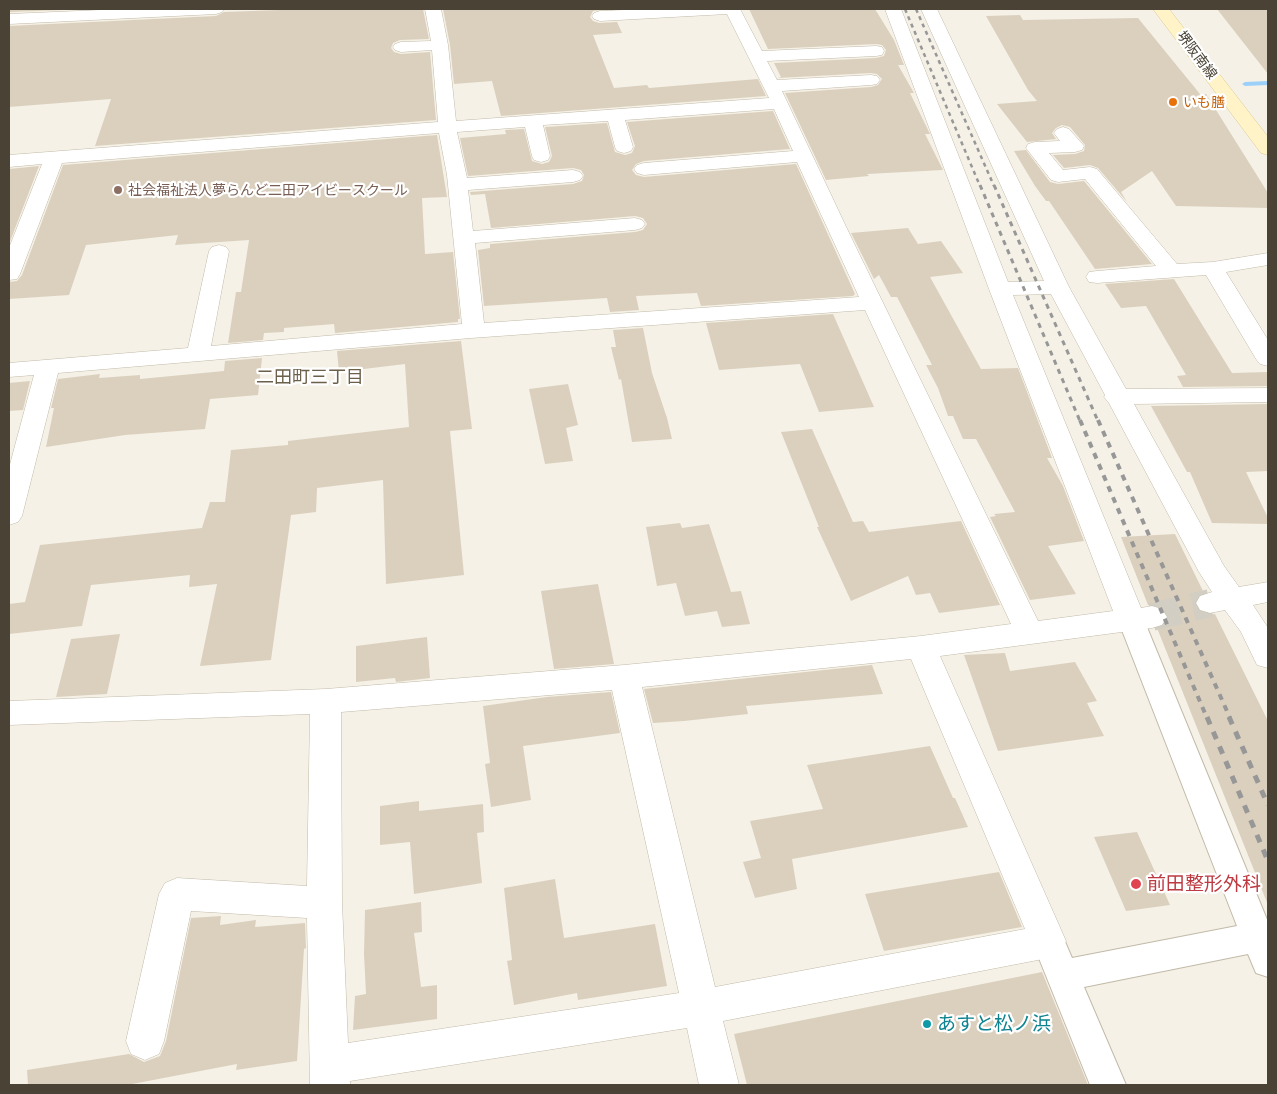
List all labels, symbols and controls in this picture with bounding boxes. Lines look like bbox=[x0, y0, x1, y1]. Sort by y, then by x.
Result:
street label: 堺阪南線 bbox=[1173, 28, 1221, 82]
place label: いも膳 bbox=[1183, 94, 1225, 110]
marker: いも膳 bbox=[1167, 96, 1179, 108]
place label: 社会福祉法人夢らんど二田アイビースクール bbox=[128, 182, 408, 198]
marker: 社会福祉法人夢らんど二田アイビースクール bbox=[112, 184, 124, 196]
district label: 二田町三丁目 bbox=[256, 366, 364, 388]
place label: 前田整形外科 bbox=[1147, 873, 1261, 895]
marker: 前田整形外科 bbox=[1129, 877, 1143, 891]
place label: あすと松ノ浜 bbox=[937, 1013, 1051, 1035]
marker: あすと松ノ浜 bbox=[921, 1018, 933, 1030]

